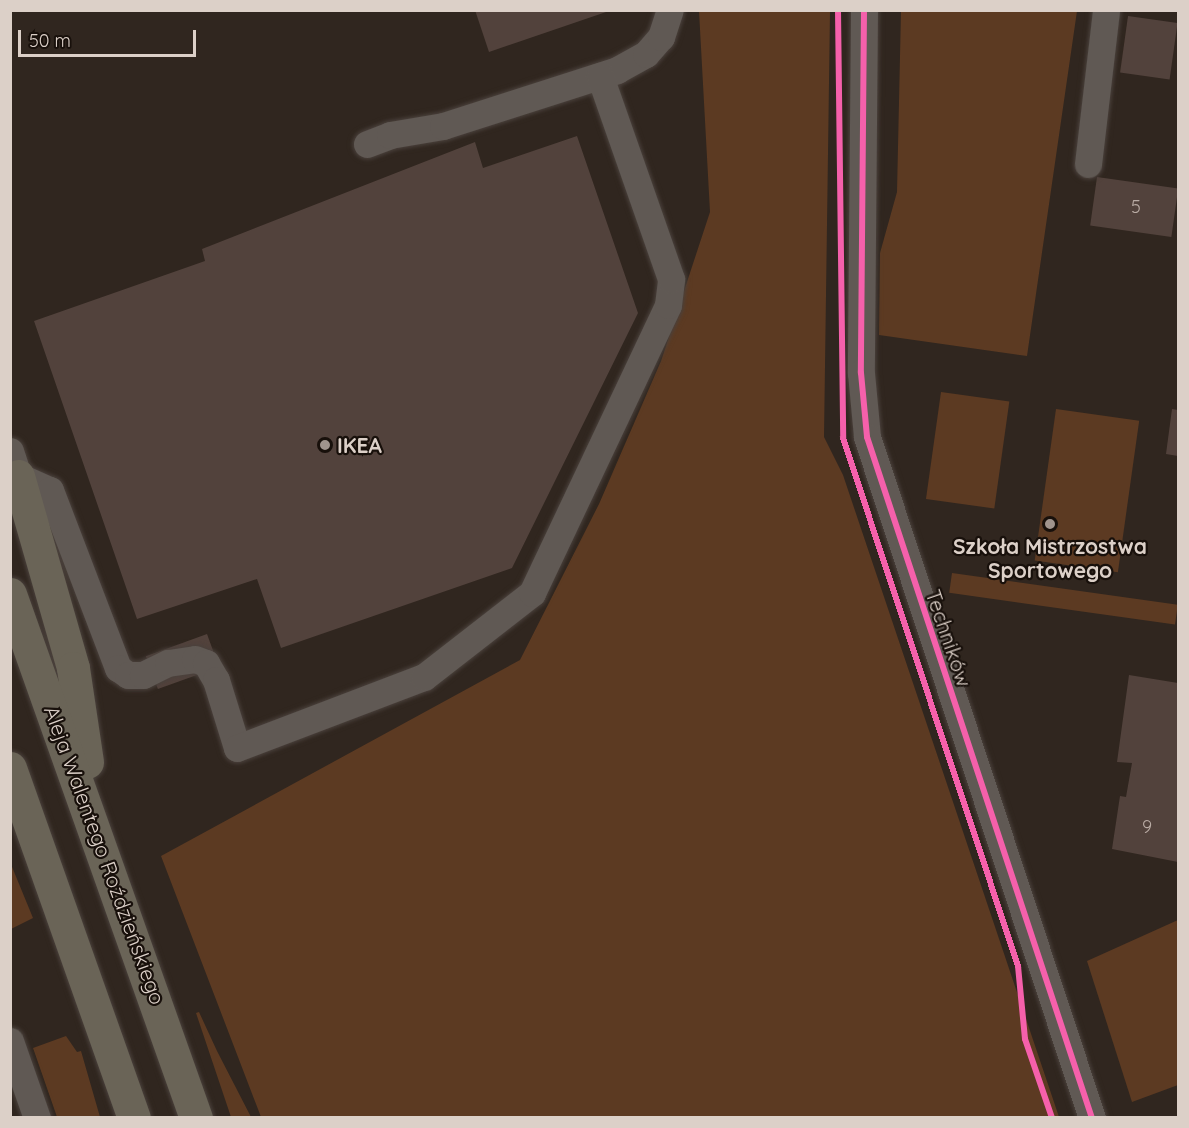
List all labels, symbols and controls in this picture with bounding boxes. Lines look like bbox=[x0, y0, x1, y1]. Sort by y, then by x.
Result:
scale bar bbox=[21, 18, 200, 56]
text: 50 m bbox=[29, 29, 71, 52]
house number: 5 bbox=[1131, 196, 1141, 218]
place label: IKEA bbox=[337, 432, 382, 458]
marker: IKEA bbox=[318, 438, 332, 452]
marker: Szkoła Mistrzostwa Sportowego bbox=[1043, 517, 1057, 531]
place label: Szkoła Mistrzostwa Sportowego bbox=[953, 533, 1147, 583]
street label: Techników bbox=[921, 586, 977, 690]
street label: Aleja Walentego Roździeńskiego bbox=[39, 702, 171, 1008]
house number: 9 bbox=[1142, 816, 1152, 838]

